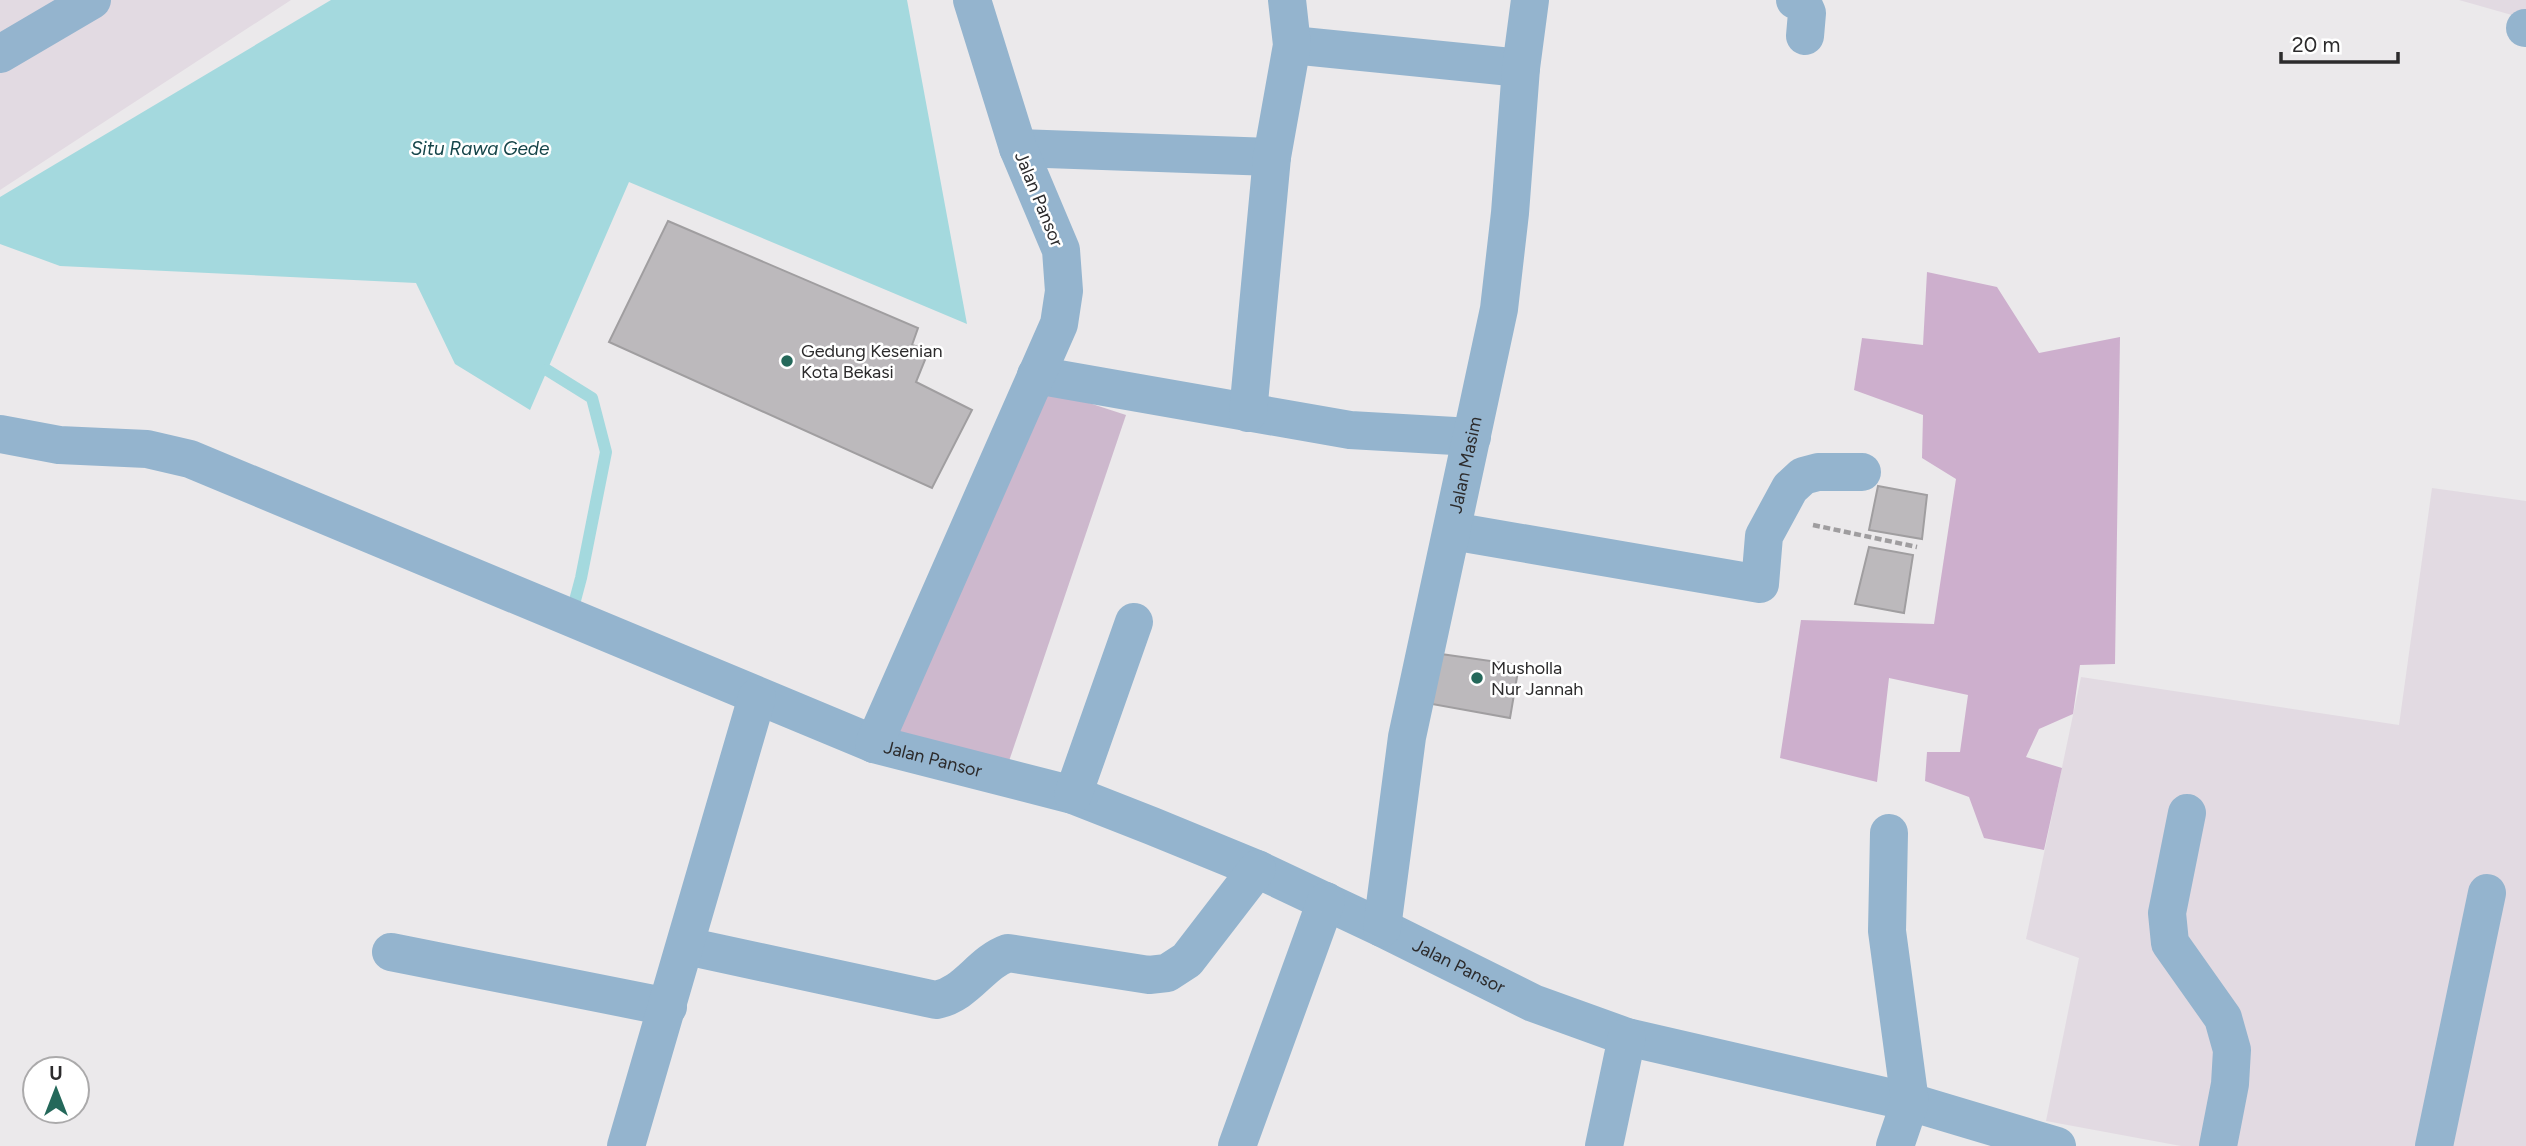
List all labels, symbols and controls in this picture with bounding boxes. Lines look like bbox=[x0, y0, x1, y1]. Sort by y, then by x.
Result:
scale bar bbox=[2281, 21, 2398, 65]
text: 20 m bbox=[2292, 32, 2340, 57]
water label: Situ Rawa Gede bbox=[411, 137, 550, 160]
street label: Jalan Pansor bbox=[1010, 148, 1068, 250]
place label: Gedung Kesenian Kota Bekasi bbox=[801, 340, 942, 383]
marker: Gedung Kesenian Kota Bekasi bbox=[779, 353, 795, 369]
street label: Jalan Masim bbox=[1444, 414, 1487, 515]
place label: Musholla Nur Jannah bbox=[1491, 657, 1583, 700]
marker: Musholla Nur Jannah bbox=[1469, 670, 1485, 686]
street label: Jalan Pansor bbox=[881, 736, 984, 782]
street label: Jalan Pansor bbox=[1409, 934, 1509, 998]
north arrow bbox=[21, 1055, 91, 1125]
text: U bbox=[49, 1062, 63, 1085]

